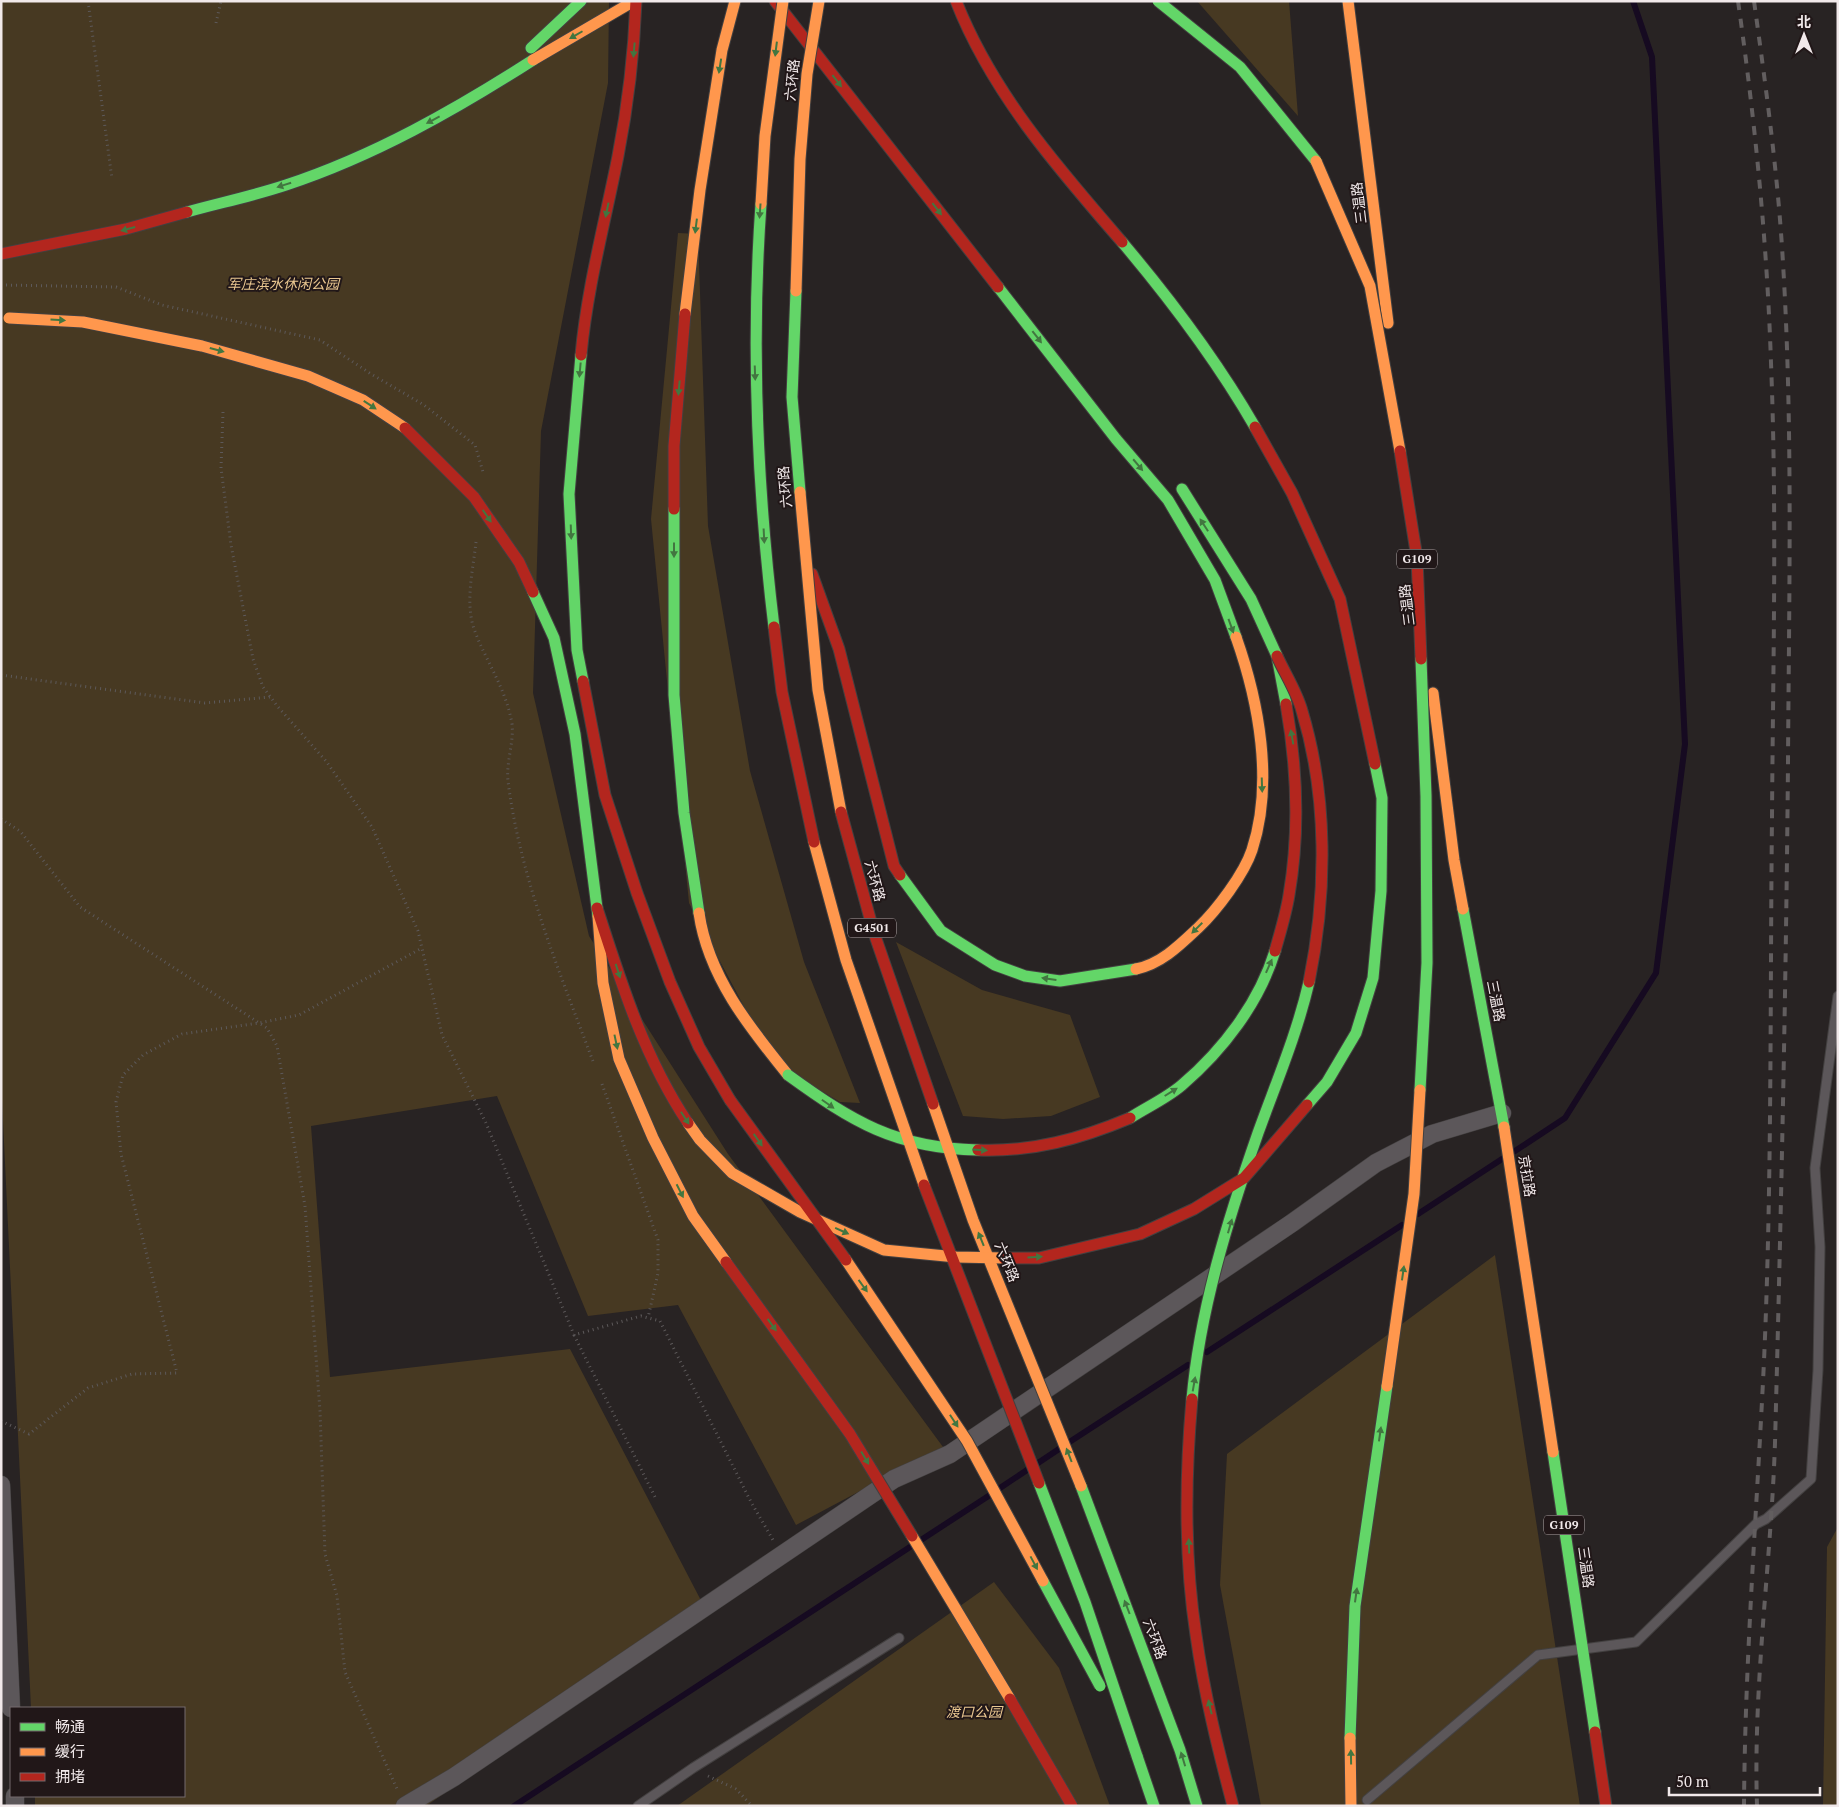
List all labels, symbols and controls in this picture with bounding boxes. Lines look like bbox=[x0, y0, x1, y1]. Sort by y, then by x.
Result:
north arrow bbox=[1779, 10, 1829, 60]
text: 北 bbox=[1797, 12, 1811, 31]
one-way arrow bbox=[570, 30, 583, 39]
one-way arrow bbox=[629, 42, 637, 58]
one-way arrow bbox=[772, 42, 780, 58]
one-way arrow bbox=[715, 58, 723, 74]
street label: 六环路 bbox=[780, 58, 803, 102]
one-way arrow bbox=[832, 74, 842, 88]
one-way arrow bbox=[426, 116, 440, 124]
one-way arrow bbox=[277, 181, 292, 189]
street label: 三温路 bbox=[1347, 181, 1370, 225]
one-way arrow bbox=[932, 202, 942, 216]
one-way arrow bbox=[602, 203, 610, 219]
one-way arrow bbox=[756, 203, 764, 219]
one-way arrow bbox=[692, 219, 700, 235]
one-way arrow bbox=[120, 225, 135, 233]
park label: 军庄滨水休闲公园 bbox=[227, 274, 341, 293]
one-way arrow bbox=[50, 317, 66, 325]
one-way arrow bbox=[1031, 330, 1042, 343]
one-way arrow bbox=[210, 347, 225, 355]
one-way arrow bbox=[575, 362, 583, 378]
one-way arrow bbox=[751, 366, 759, 382]
one-way arrow bbox=[675, 380, 683, 396]
one-way arrow bbox=[363, 400, 376, 409]
one-way arrow bbox=[1132, 458, 1143, 471]
street label: 六环路 bbox=[773, 465, 796, 509]
one-way arrow bbox=[482, 509, 492, 522]
one-way arrow bbox=[1200, 518, 1209, 531]
one-way arrow bbox=[567, 524, 575, 540]
one-way arrow bbox=[761, 528, 769, 544]
one-way arrow bbox=[670, 543, 678, 559]
road number: G109 bbox=[1397, 550, 1437, 568]
street label: 三温路 bbox=[1395, 583, 1418, 627]
one-way arrow bbox=[1227, 619, 1235, 634]
one-way arrow bbox=[1287, 728, 1295, 744]
one-way arrow bbox=[1259, 777, 1267, 793]
street label: 六环路 bbox=[861, 858, 890, 904]
road number: G4501 bbox=[848, 918, 896, 938]
one-way arrow bbox=[1192, 922, 1204, 934]
one-way arrow bbox=[1266, 959, 1274, 973]
one-way arrow bbox=[614, 963, 622, 978]
one-way arrow bbox=[1041, 975, 1057, 983]
street label: 三温路 bbox=[1483, 978, 1510, 1023]
one-way arrow bbox=[612, 1035, 620, 1050]
one-way arrow bbox=[1165, 1088, 1178, 1097]
one-way arrow bbox=[821, 1099, 834, 1109]
one-way arrow bbox=[680, 1111, 690, 1125]
one-way arrow bbox=[753, 1134, 763, 1147]
one-way arrow bbox=[973, 1146, 989, 1154]
street label: 京拉路 bbox=[1515, 1154, 1540, 1198]
one-way arrow bbox=[676, 1184, 684, 1198]
one-way arrow bbox=[1226, 1218, 1234, 1234]
one-way arrow bbox=[835, 1227, 849, 1235]
one-way arrow bbox=[977, 1232, 985, 1247]
street label: 六环路 bbox=[991, 1239, 1024, 1285]
one-way arrow bbox=[1027, 1253, 1043, 1261]
one-way arrow bbox=[1399, 1265, 1407, 1281]
one-way arrow bbox=[858, 1279, 869, 1292]
one-way arrow bbox=[767, 1318, 777, 1332]
one-way arrow bbox=[1191, 1376, 1199, 1392]
one-way arrow bbox=[949, 1415, 959, 1428]
one-way arrow bbox=[1376, 1426, 1384, 1442]
one-way arrow bbox=[1065, 1447, 1073, 1462]
one-way arrow bbox=[860, 1451, 869, 1465]
road number: G109 bbox=[1544, 1516, 1584, 1534]
one-way arrow bbox=[1185, 1538, 1193, 1554]
street label: 三温路 bbox=[1574, 1545, 1599, 1589]
one-way arrow bbox=[1030, 1555, 1038, 1570]
one-way arrow bbox=[1353, 1586, 1361, 1602]
one-way arrow bbox=[1123, 1599, 1130, 1614]
street label: 六环路 bbox=[1139, 1616, 1172, 1662]
one-way arrow bbox=[1206, 1700, 1214, 1715]
park label: 渡口公园 bbox=[946, 1702, 1004, 1721]
legend bbox=[10, 1707, 185, 1797]
text: 畅通 bbox=[55, 1716, 85, 1736]
text: 缓行 bbox=[55, 1741, 85, 1761]
one-way arrow bbox=[1347, 1749, 1355, 1765]
one-way arrow bbox=[1178, 1752, 1186, 1767]
scale bar bbox=[1669, 1764, 1820, 1796]
text: 拥堵 bbox=[55, 1766, 85, 1786]
text: 50 m bbox=[1676, 1771, 1709, 1791]

